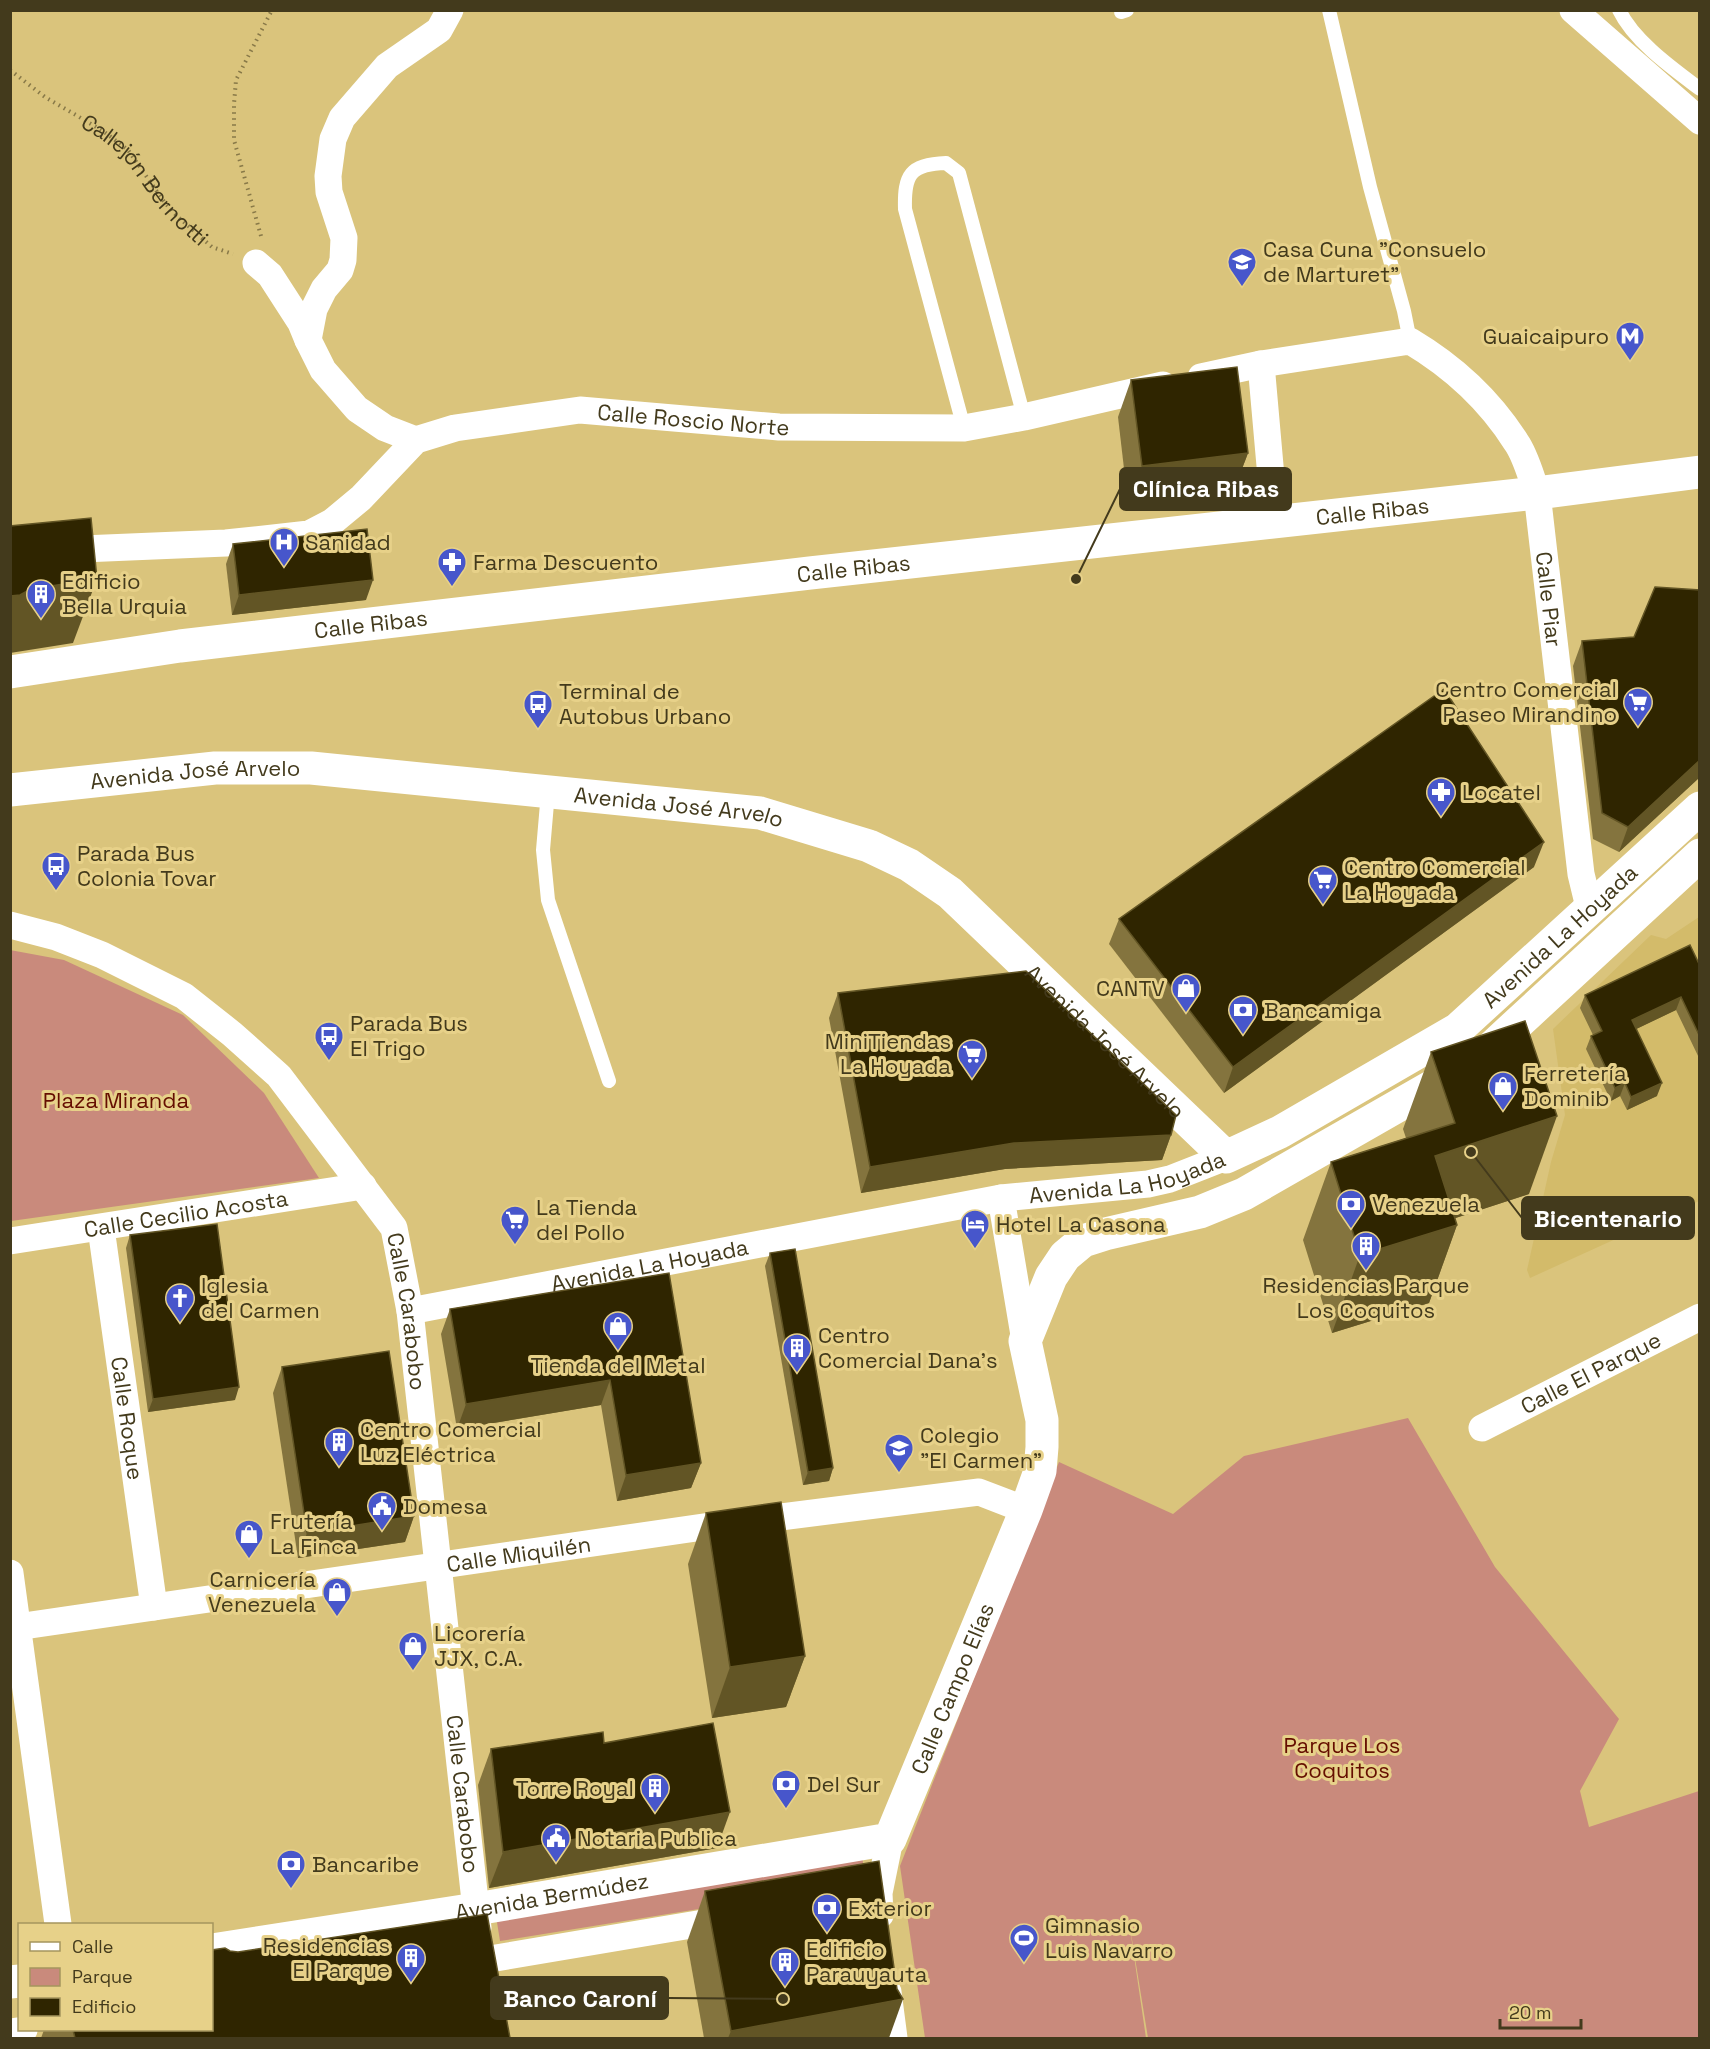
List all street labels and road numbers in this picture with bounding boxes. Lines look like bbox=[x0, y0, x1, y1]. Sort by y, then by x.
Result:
street label: Callejón Bernotti bbox=[76, 107, 215, 252]
street label: Calle Roscio Norte bbox=[596, 398, 789, 441]
street label: Calle Ribas bbox=[1314, 491, 1431, 531]
street label: Calle Ribas bbox=[795, 548, 912, 588]
street label: Calle Piar bbox=[1530, 550, 1569, 648]
street label: Calle Ribas bbox=[313, 603, 429, 644]
street label: Avenida José Arvelo bbox=[89, 754, 300, 795]
street label: Avenida José Arvelo bbox=[573, 780, 787, 833]
street label: Avenida La Hoyada bbox=[1476, 858, 1643, 1014]
street label: Avenida José Arvelo bbox=[1019, 958, 1191, 1124]
street label: Avenida La Hoyada bbox=[1028, 1145, 1230, 1209]
street label: Calle Cecilio Acosta bbox=[82, 1184, 290, 1243]
street label: Calle Carabobo bbox=[381, 1230, 433, 1392]
street label: Avenida La Hoyada bbox=[549, 1233, 751, 1298]
street label: Calle El Parque bbox=[1516, 1325, 1666, 1420]
street label: Calle Roque bbox=[105, 1355, 150, 1482]
street label: Calle Miquilén bbox=[445, 1530, 593, 1578]
street label: Calle Campo Elías bbox=[904, 1599, 1000, 1778]
street label: Calle Carabobo bbox=[441, 1713, 486, 1875]
street label: Avenida Bermúdez bbox=[453, 1866, 651, 1926]

